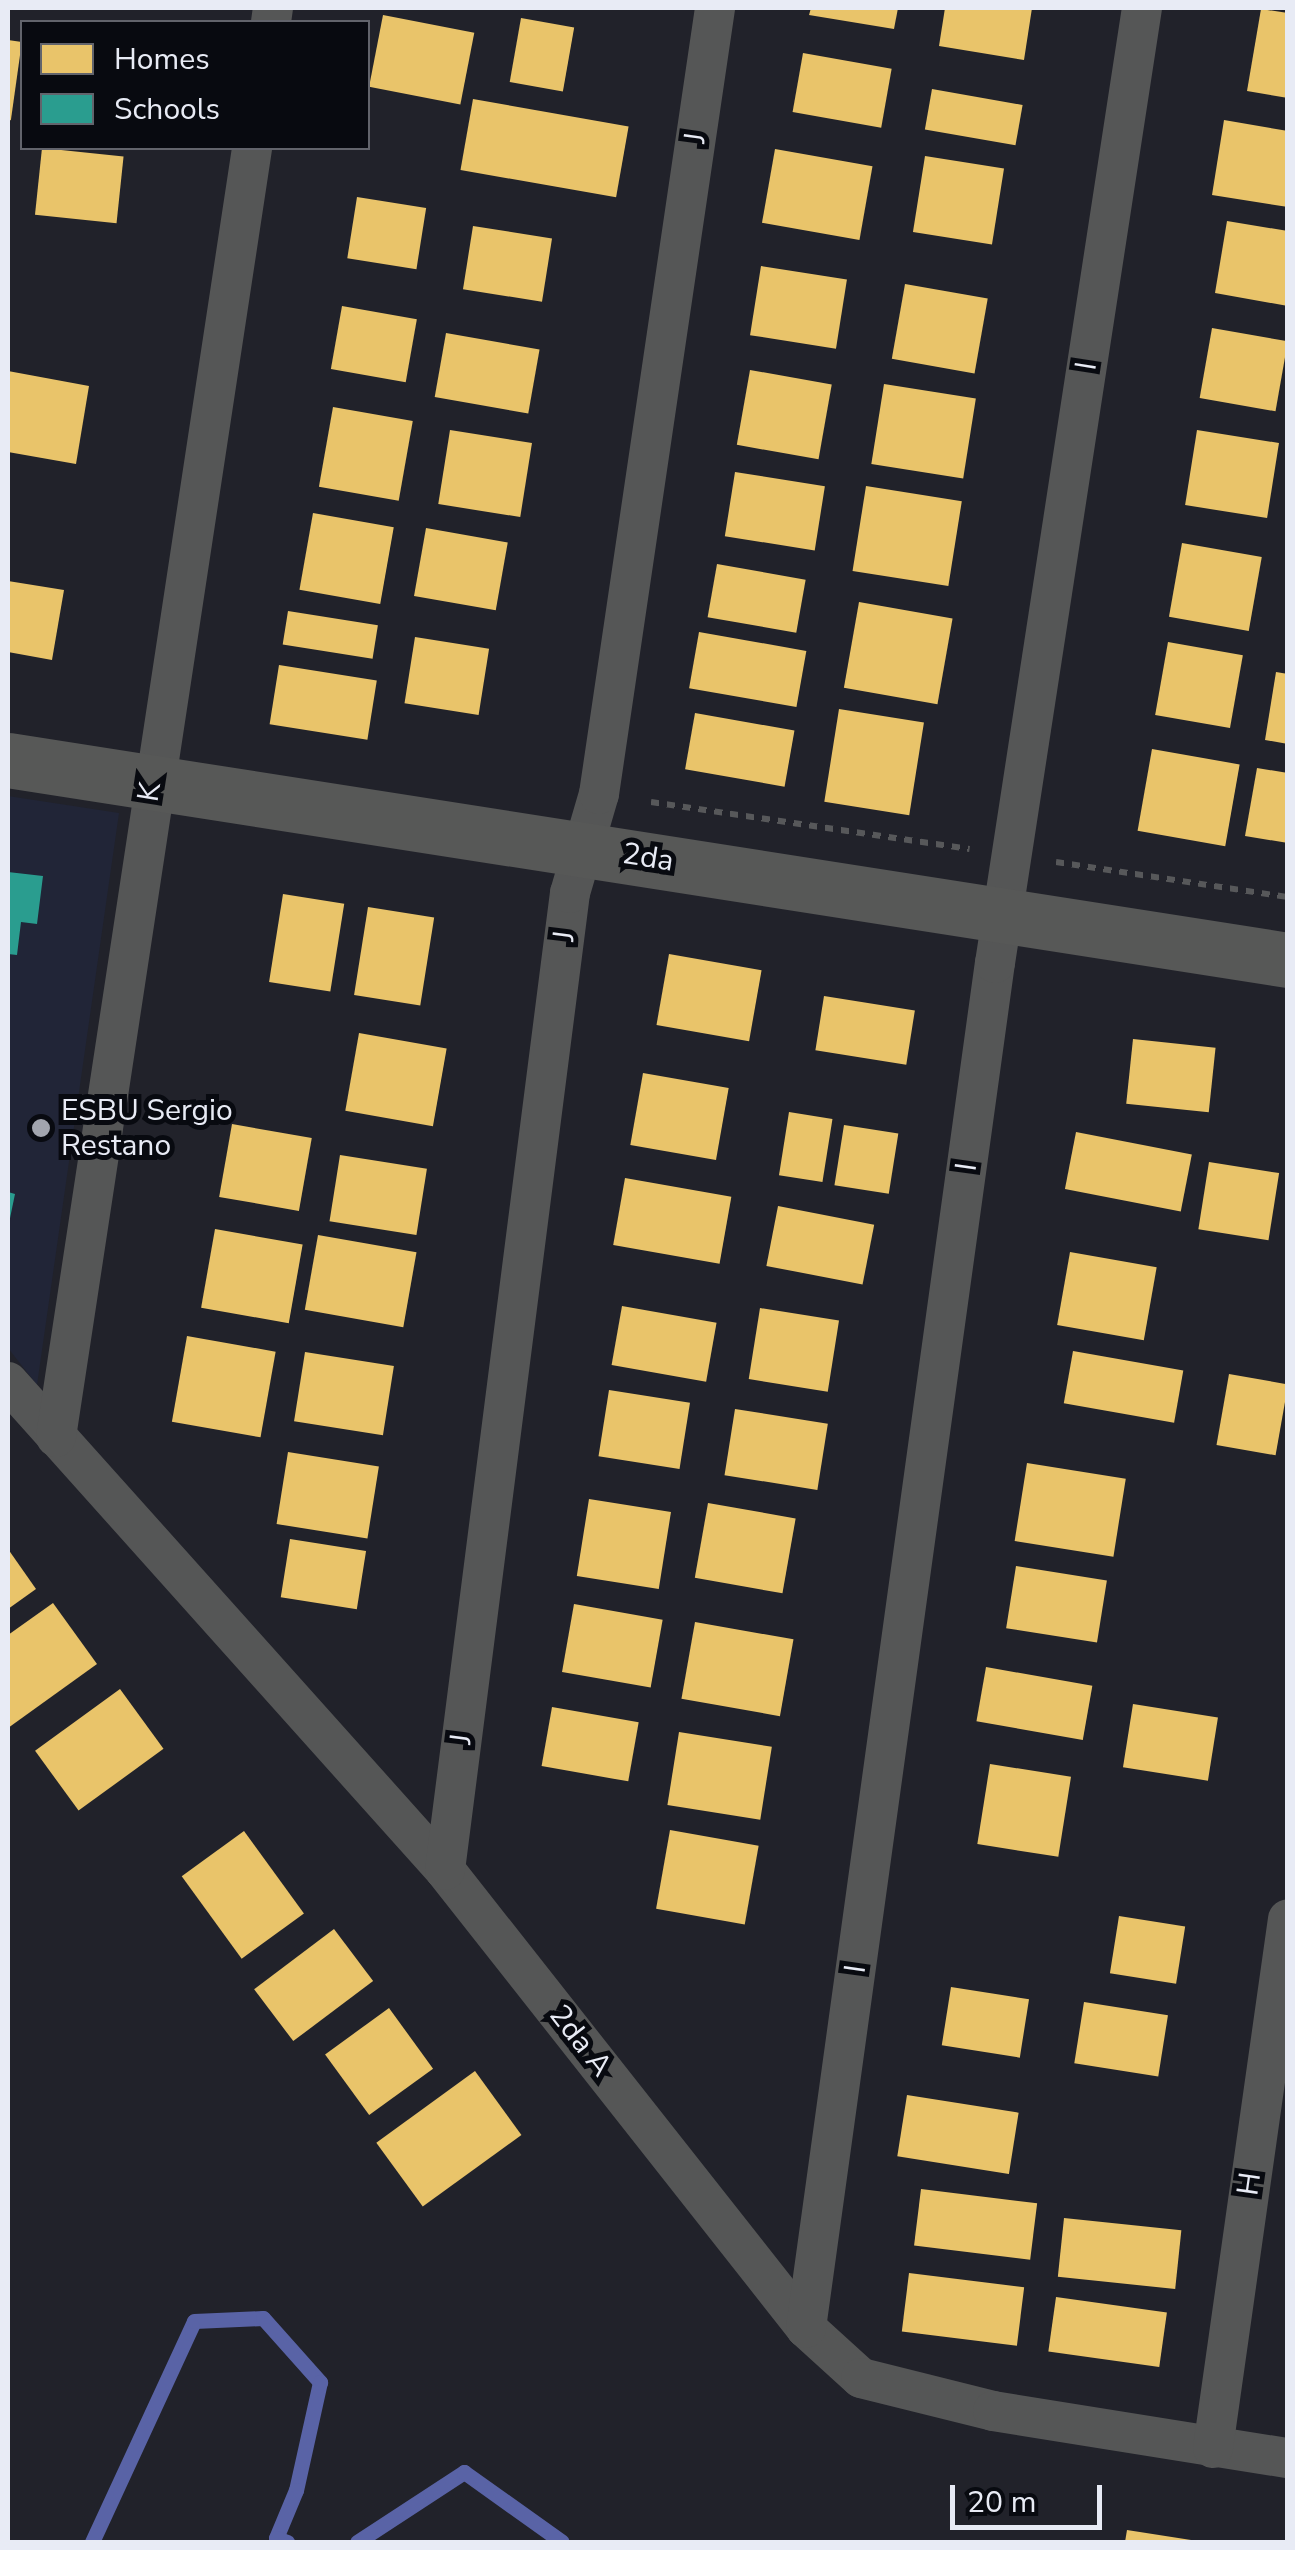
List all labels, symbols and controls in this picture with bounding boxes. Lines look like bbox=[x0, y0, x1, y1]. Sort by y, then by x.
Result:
legend bbox=[20, 20, 370, 150]
text: Homes bbox=[114, 39, 210, 80]
text: Schools bbox=[114, 89, 220, 130]
street label: J bbox=[677, 131, 715, 145]
street label: I bbox=[1069, 359, 1105, 373]
street label: K bbox=[131, 780, 169, 804]
street label: 2da bbox=[620, 836, 676, 880]
street label: J bbox=[547, 929, 583, 943]
place label: ESBU Sergio Restano bbox=[61, 1093, 233, 1164]
marker: ESBU Sergio Restano bbox=[30, 1117, 52, 1139]
street label: I bbox=[949, 1161, 985, 1173]
street label: J bbox=[444, 1732, 480, 1746]
street label: I bbox=[838, 1963, 874, 1975]
street label: 2da A bbox=[541, 1998, 619, 2084]
street label: H bbox=[1231, 2170, 1269, 2198]
scale bar bbox=[955, 2465, 1108, 2527]
text: 20 m bbox=[967, 2482, 1036, 2523]

